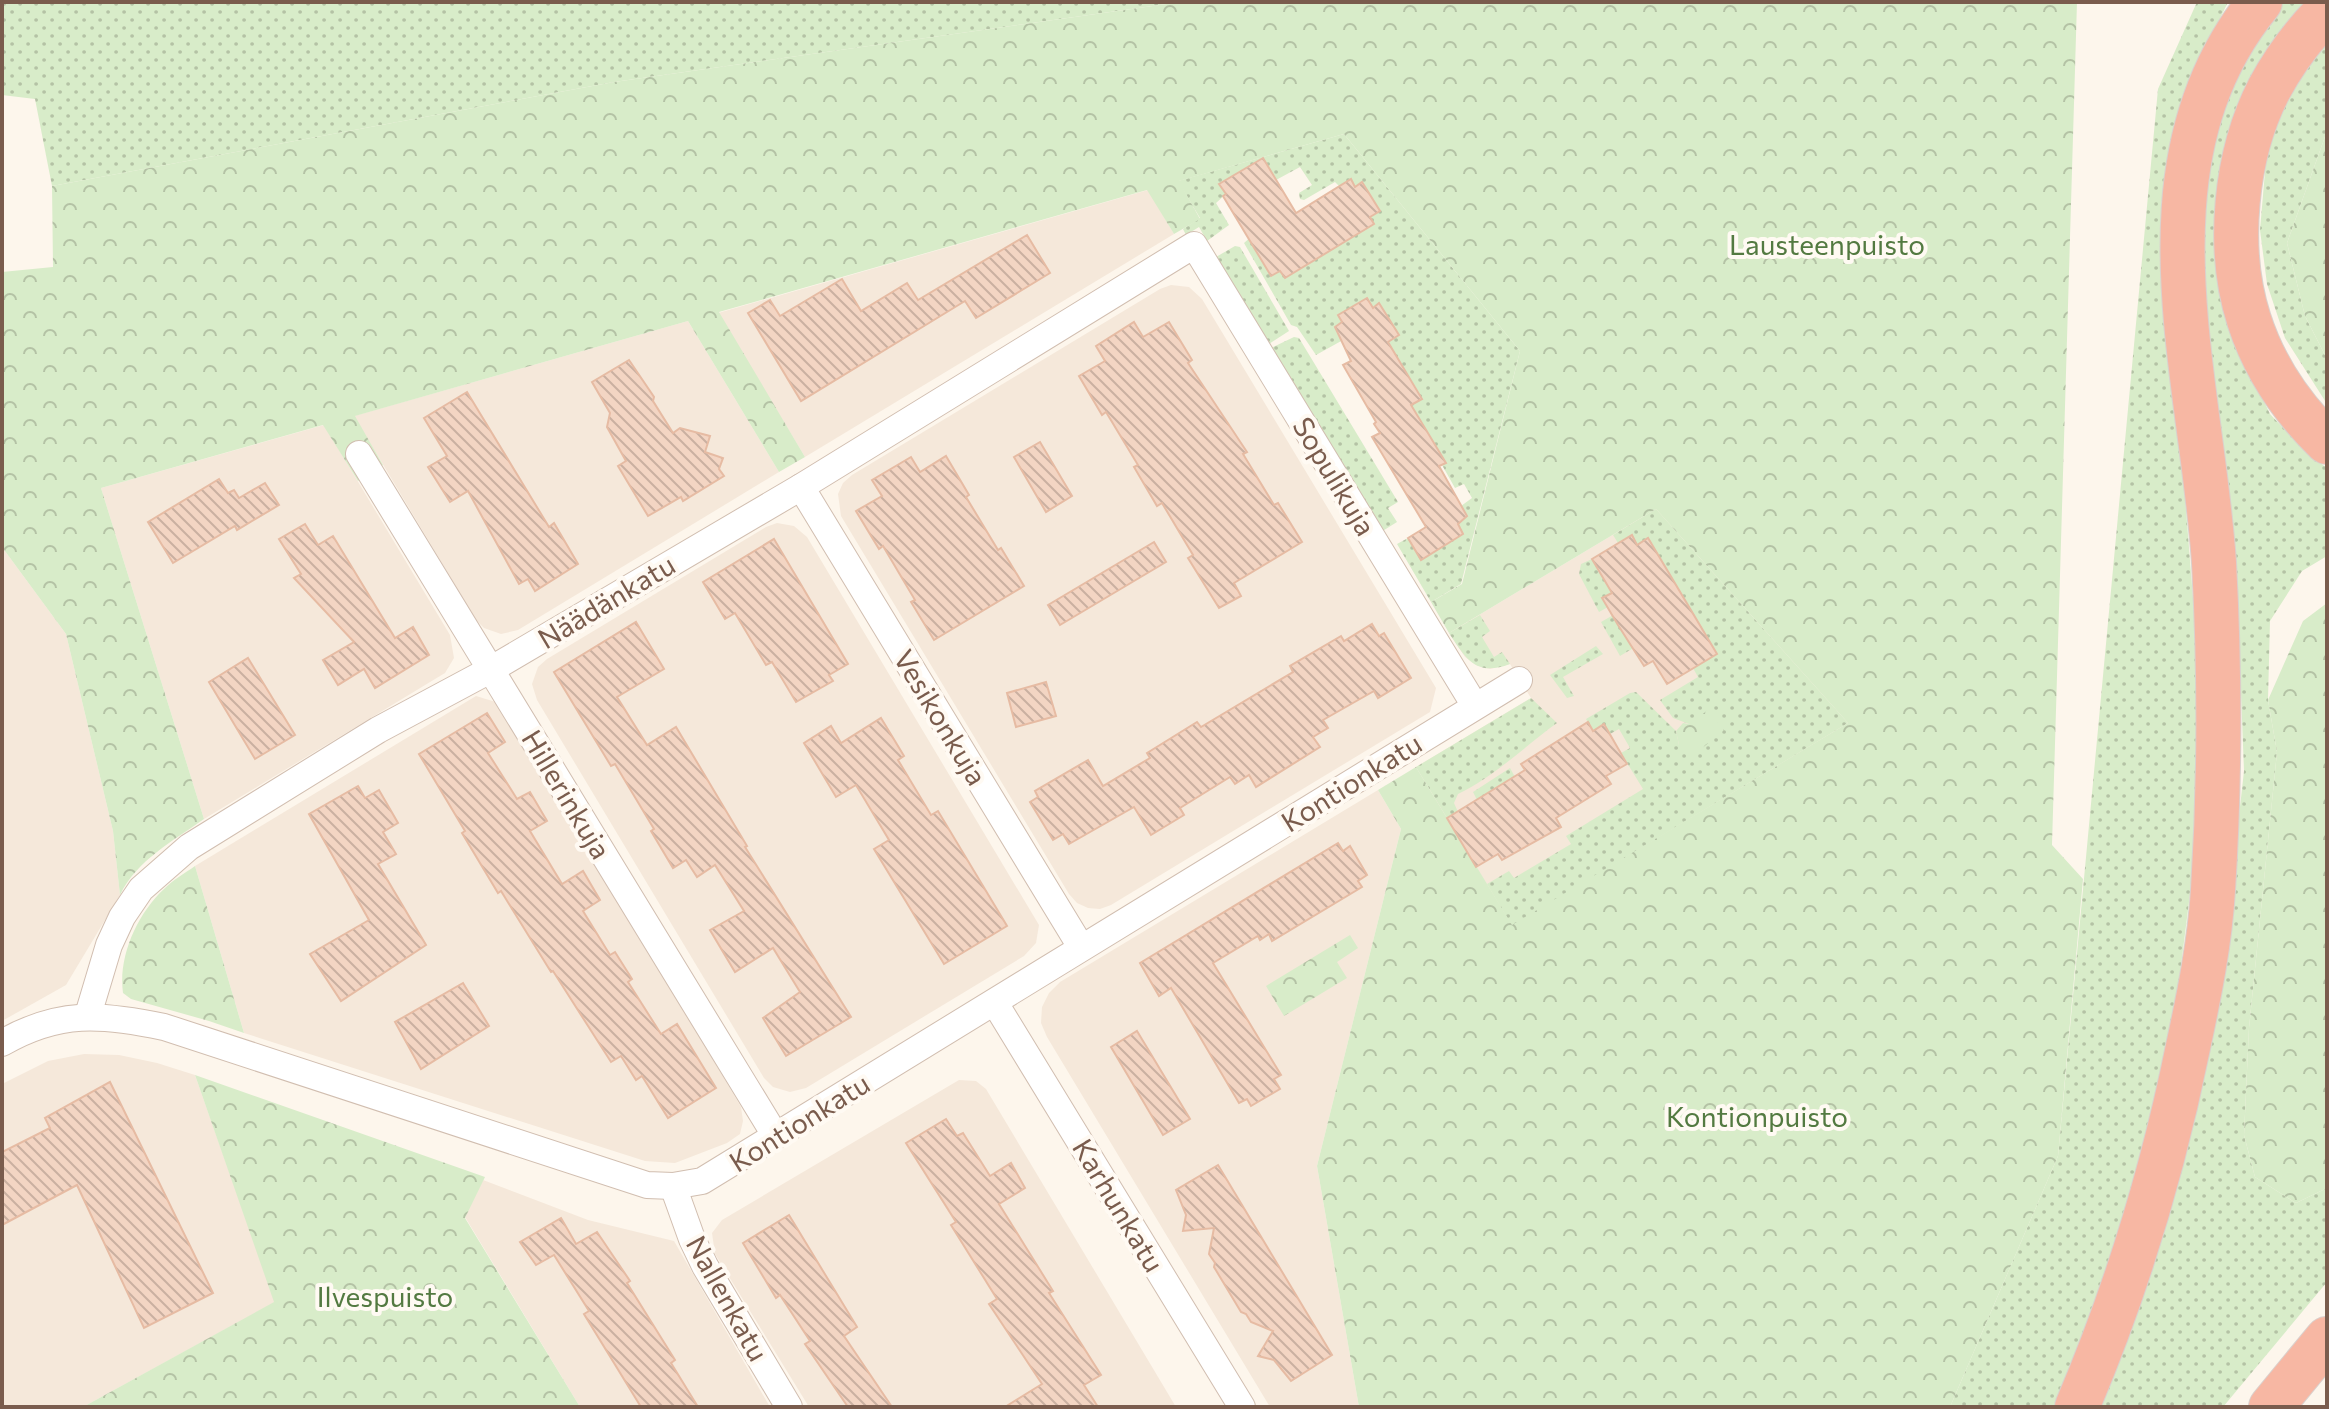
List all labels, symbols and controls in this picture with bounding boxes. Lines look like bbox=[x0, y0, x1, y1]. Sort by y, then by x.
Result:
park label: Lausteenpuisto bbox=[1729, 227, 1925, 261]
street label: Sopulikuja bbox=[1286, 411, 1384, 541]
street label: Näädänkatu bbox=[531, 547, 681, 655]
street label: Vesikonkuja bbox=[887, 643, 995, 791]
street label: Hillerinkuja bbox=[515, 723, 619, 865]
street label: Kontionkatu bbox=[1275, 725, 1427, 839]
street label: Kontionkatu bbox=[723, 1065, 875, 1179]
park label: Kontionpuisto bbox=[1666, 1099, 1848, 1133]
street label: Karhunkatu bbox=[1066, 1132, 1172, 1278]
street label: Nallenkatu bbox=[680, 1230, 776, 1366]
park label: Ilvespuisto bbox=[317, 1279, 453, 1313]

